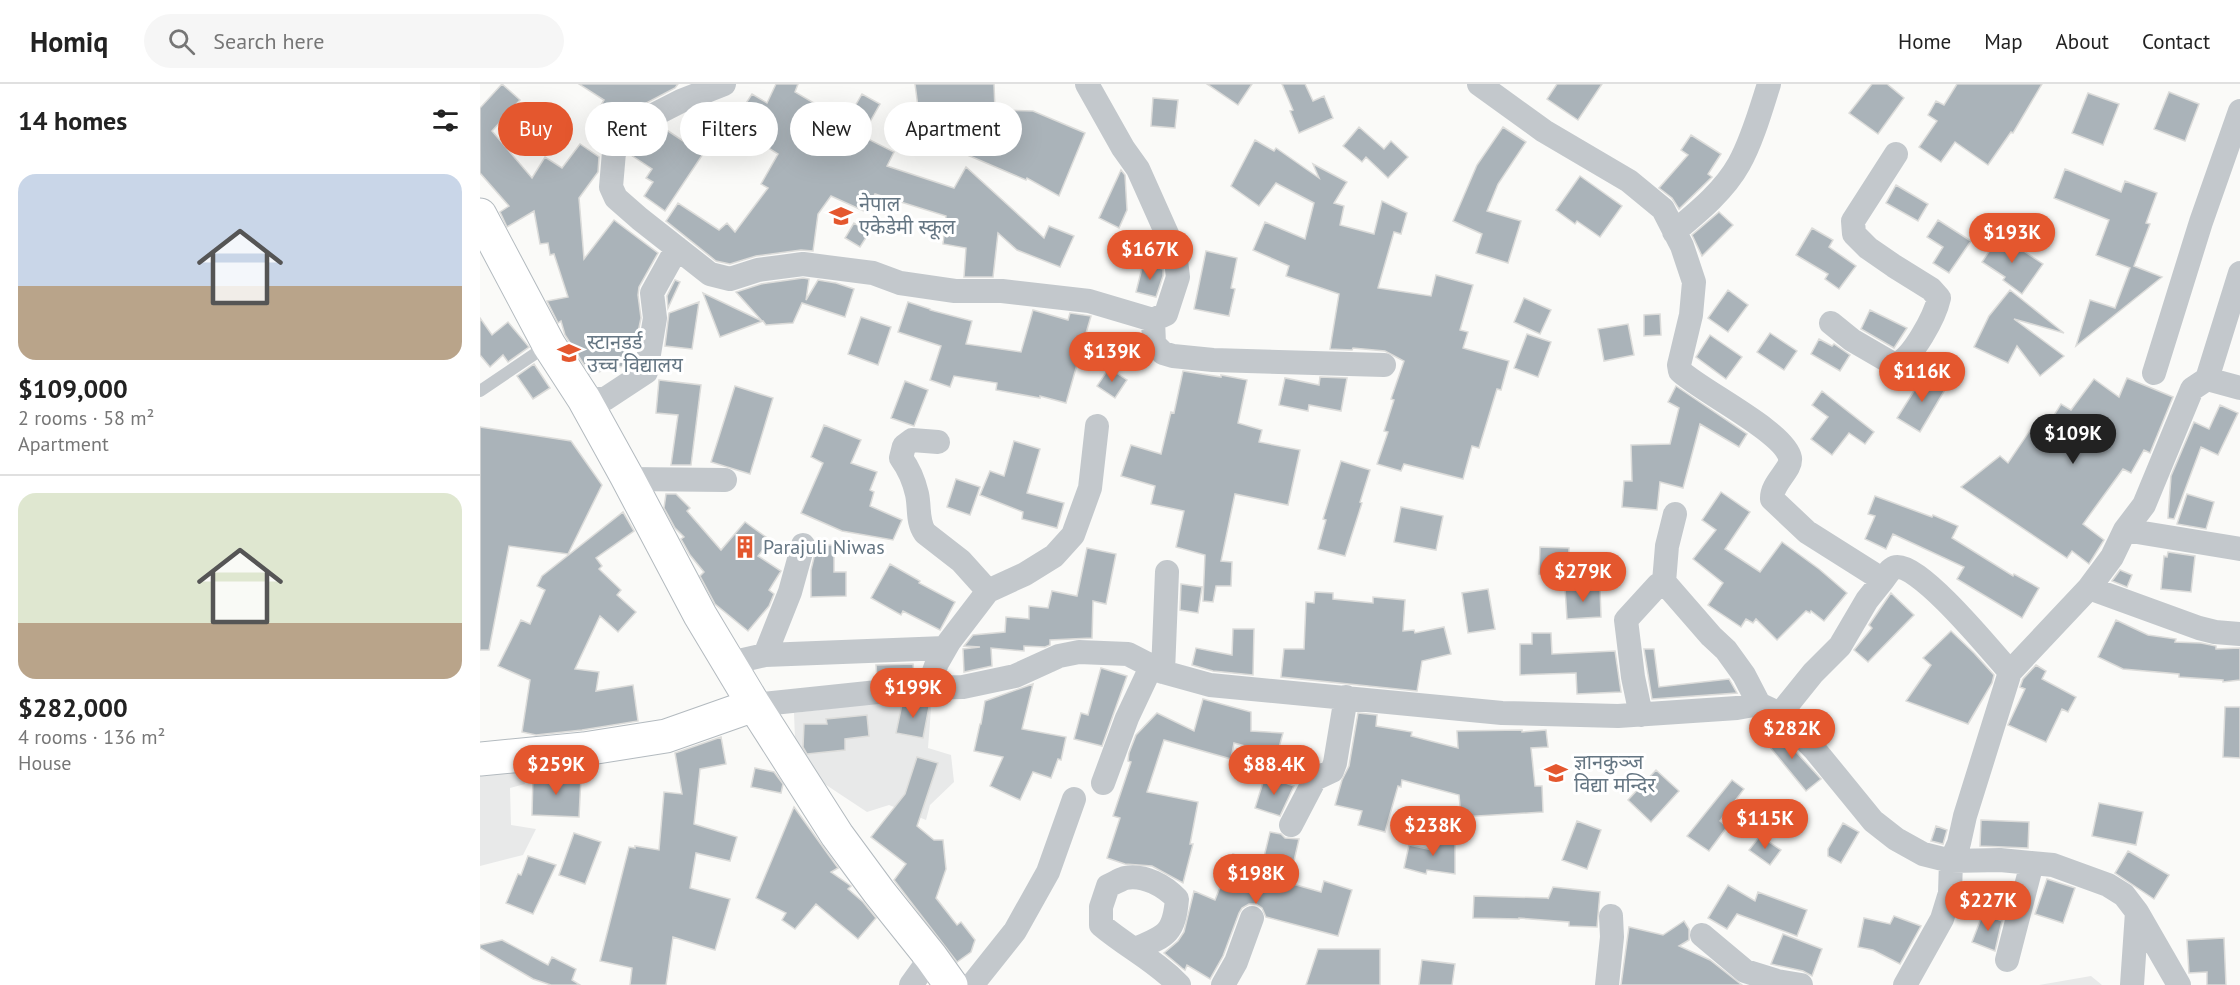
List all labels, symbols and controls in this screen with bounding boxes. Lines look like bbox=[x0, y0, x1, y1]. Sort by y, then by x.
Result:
search box bbox=[144, 14, 564, 68]
text: Homiq bbox=[30, 23, 108, 60]
icon: search bbox=[165, 25, 198, 58]
text: Search here bbox=[213, 27, 324, 55]
text: Home bbox=[1898, 28, 1951, 55]
text: Map bbox=[1984, 28, 2023, 55]
text: About bbox=[2056, 28, 2109, 55]
text: Contact bbox=[2142, 28, 2210, 55]
chip: Buy bbox=[498, 102, 573, 156]
chip: Rent bbox=[585, 102, 668, 156]
chip: Filters bbox=[680, 102, 778, 156]
chip: New bbox=[790, 102, 872, 156]
chip: Apartment bbox=[884, 102, 1022, 156]
text: 14 homes bbox=[18, 104, 127, 137]
icon: filters bbox=[429, 104, 462, 137]
place label: नेपाल एकेडेमी स्कूल bbox=[859, 191, 956, 240]
school or university icon: नेपाल एकेडेमी स्कूल bbox=[828, 203, 854, 229]
icon: home bbox=[186, 213, 294, 321]
pin: $193K bbox=[1970, 213, 2054, 264]
text: $193K bbox=[1983, 219, 2041, 245]
pin: $167K bbox=[1108, 230, 1192, 281]
text: $167K bbox=[1121, 236, 1179, 262]
place label: स्टानडर्ड उच्च विद्यालय bbox=[587, 329, 683, 378]
pin: $139K bbox=[1070, 332, 1154, 383]
text: $139K bbox=[1083, 338, 1141, 364]
school or university icon: स्टानडर्ड उच्च विद्यालय bbox=[556, 340, 582, 366]
pin: $116K bbox=[1880, 352, 1964, 403]
text: $116K bbox=[1893, 358, 1951, 384]
text: $109,000 bbox=[18, 372, 128, 405]
text: 2 rooms · 58 m² bbox=[18, 405, 154, 431]
pin: $109K bbox=[2031, 414, 2115, 465]
text: $109K bbox=[2044, 420, 2102, 446]
text: Apartment bbox=[18, 431, 109, 457]
icon: home bbox=[186, 532, 294, 640]
building icon: Parajuli Niwas bbox=[732, 534, 758, 560]
place label: Parajuli Niwas bbox=[763, 534, 885, 560]
pin: $279K bbox=[1541, 552, 1625, 603]
text: $279K bbox=[1554, 558, 1612, 584]
pin: $199K bbox=[871, 668, 955, 719]
text: $199K bbox=[884, 674, 942, 700]
text: $282,000 bbox=[18, 691, 128, 724]
pin: $282K bbox=[1750, 709, 1834, 760]
text: $282K bbox=[1763, 715, 1821, 741]
text: 4 rooms · 136 m² bbox=[18, 724, 165, 750]
pin: $259K bbox=[514, 745, 598, 796]
pin: $88.4K bbox=[1225, 745, 1323, 796]
place label: ज्ञानकुञ्‍ज विद्या मन्दिर bbox=[1574, 749, 1656, 798]
text: House bbox=[18, 750, 72, 776]
text: $259K bbox=[527, 751, 585, 777]
text: $88.4K bbox=[1243, 751, 1305, 777]
school or university icon: ज्ञानकुञ्‍ज विद्या मन्दिर bbox=[1543, 760, 1569, 786]
pin: $115K bbox=[1723, 799, 1807, 850]
text: $115K bbox=[1736, 805, 1794, 831]
pin: $238K bbox=[1391, 806, 1475, 857]
text: $238K bbox=[1404, 812, 1462, 838]
pin: $198K bbox=[1214, 854, 1298, 905]
text: $198K bbox=[1227, 860, 1285, 886]
pin: $227K bbox=[1946, 881, 2030, 932]
text: $227K bbox=[1959, 887, 2017, 913]

